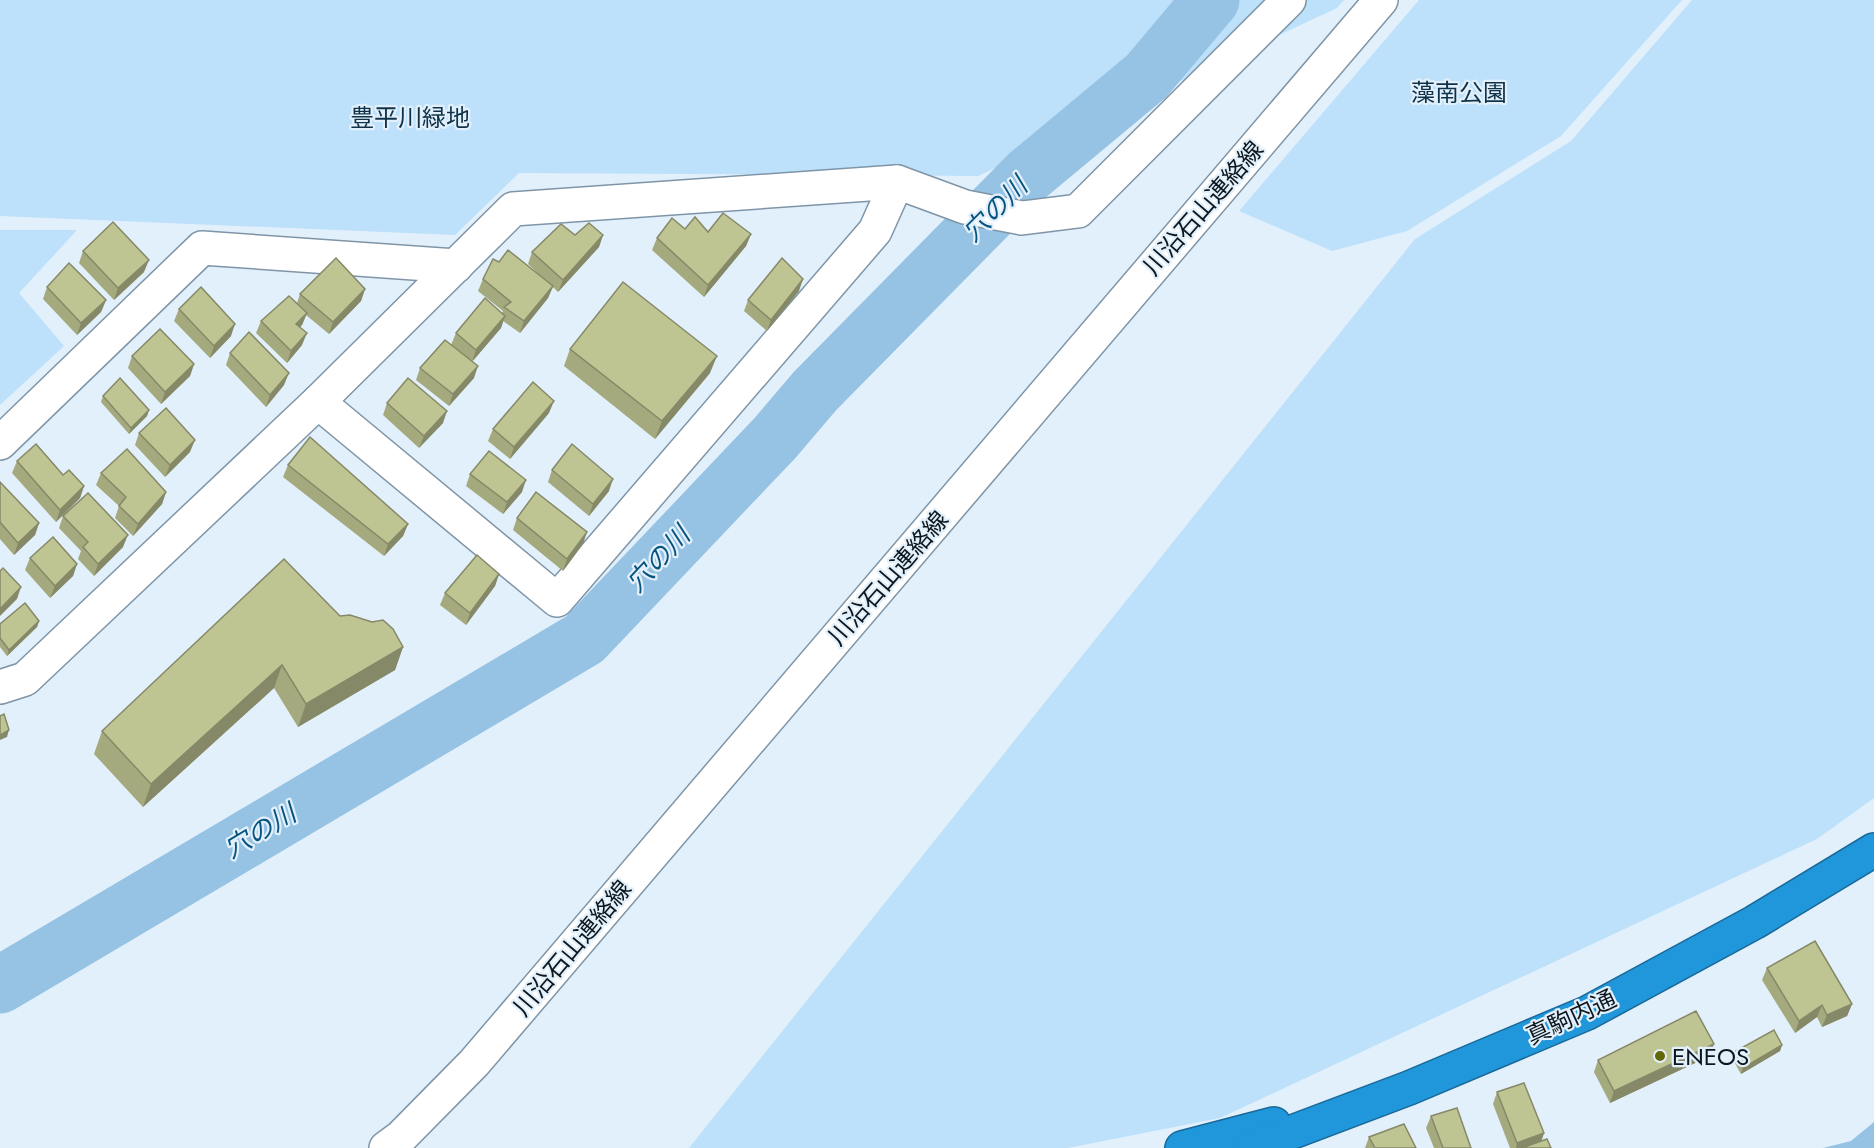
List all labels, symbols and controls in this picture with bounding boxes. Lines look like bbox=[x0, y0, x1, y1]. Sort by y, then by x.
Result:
park label: 藻南公園 bbox=[1411, 75, 1507, 110]
park label: 豊平川緑地 bbox=[350, 100, 470, 135]
street label: 川沿石山連絡線 bbox=[1135, 133, 1271, 283]
water label: 穴の川 bbox=[954, 166, 1038, 250]
street label: 川沿石山連絡線 bbox=[820, 503, 956, 653]
water label: 穴の川 bbox=[618, 515, 701, 600]
water label: 穴の川 bbox=[217, 793, 306, 867]
street label: 川沿石山連絡線 bbox=[505, 872, 639, 1024]
street label: 真駒内通 bbox=[1520, 981, 1622, 1053]
place label: ENEOS bbox=[1672, 1039, 1749, 1074]
marker: ENEOS bbox=[1653, 1049, 1667, 1063]

